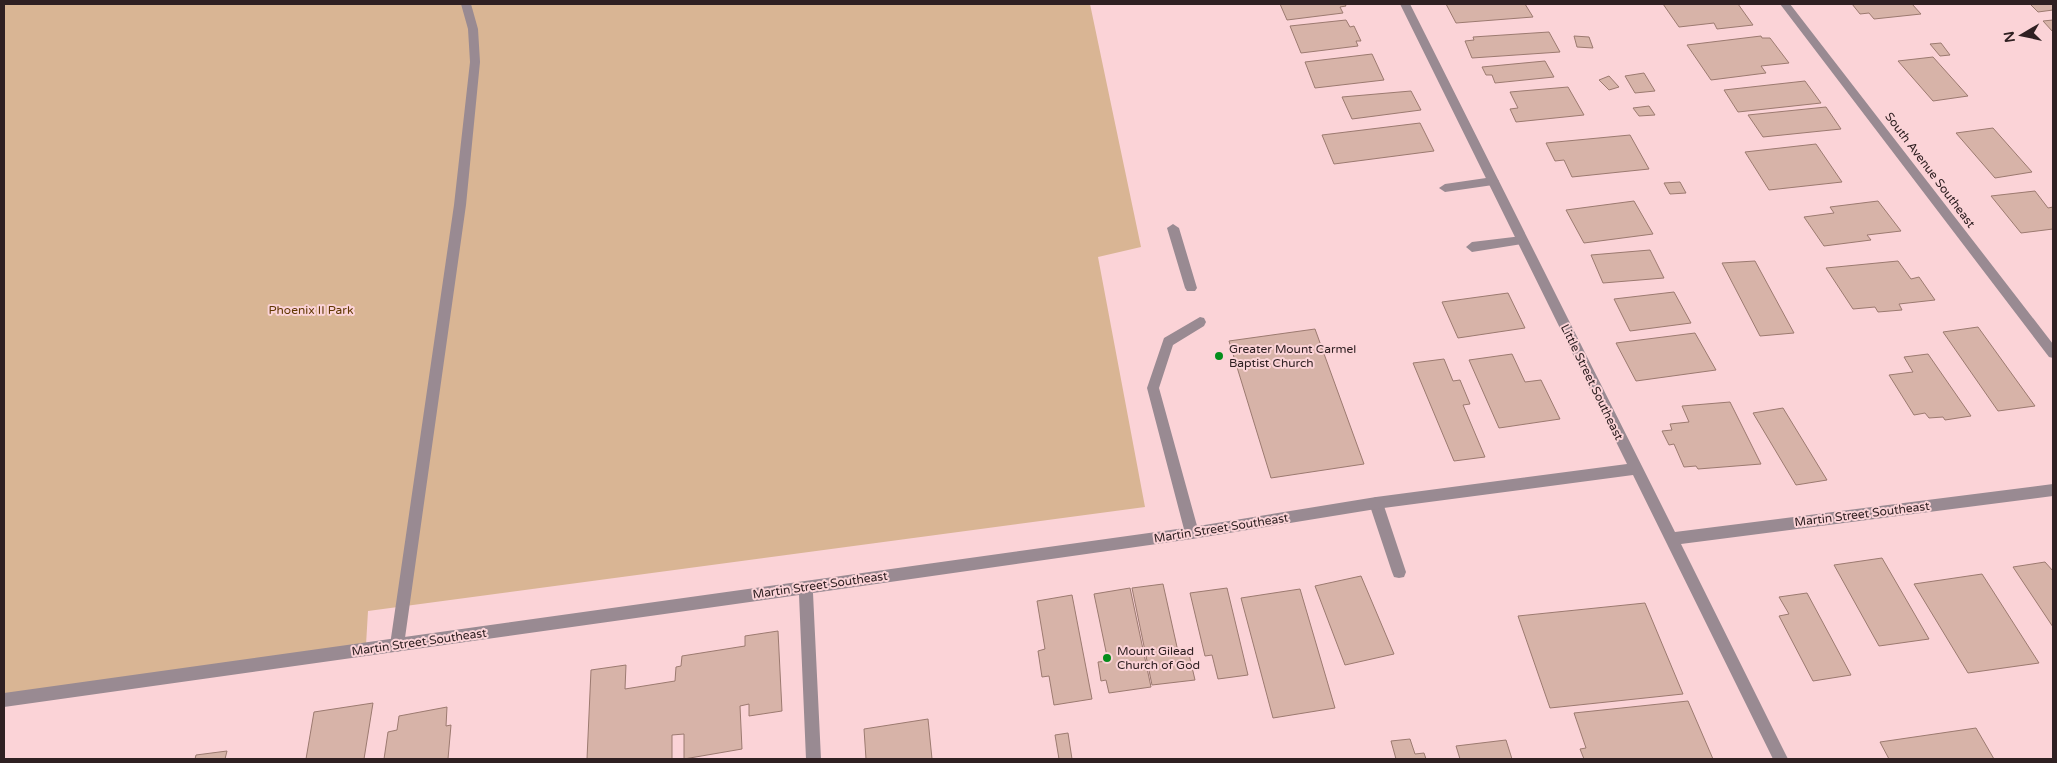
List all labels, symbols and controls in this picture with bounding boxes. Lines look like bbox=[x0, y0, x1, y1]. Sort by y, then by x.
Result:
north arrow bbox=[1997, 10, 2047, 60]
text: N bbox=[2000, 30, 2019, 44]
street label: South Avenue Southeast bbox=[1882, 110, 1978, 231]
park label: Phoenix II Park bbox=[269, 303, 354, 317]
street label: Little Street Southeast bbox=[1558, 322, 1626, 443]
place label: Greater Mount Carmel Baptist Church bbox=[1229, 342, 1356, 370]
marker: Greater Mount Carmel Baptist Church bbox=[1213, 350, 1225, 362]
street label: Martin Street Southeast bbox=[1794, 499, 1931, 529]
street label: Martin Street Southeast bbox=[1153, 510, 1290, 546]
street label: Martin Street Southeast bbox=[752, 569, 889, 601]
street label: Martin Street Southeast bbox=[351, 626, 488, 658]
place label: Mount Gilead Church of God bbox=[1117, 644, 1200, 672]
marker: Mount Gilead Church of God bbox=[1101, 652, 1113, 664]

